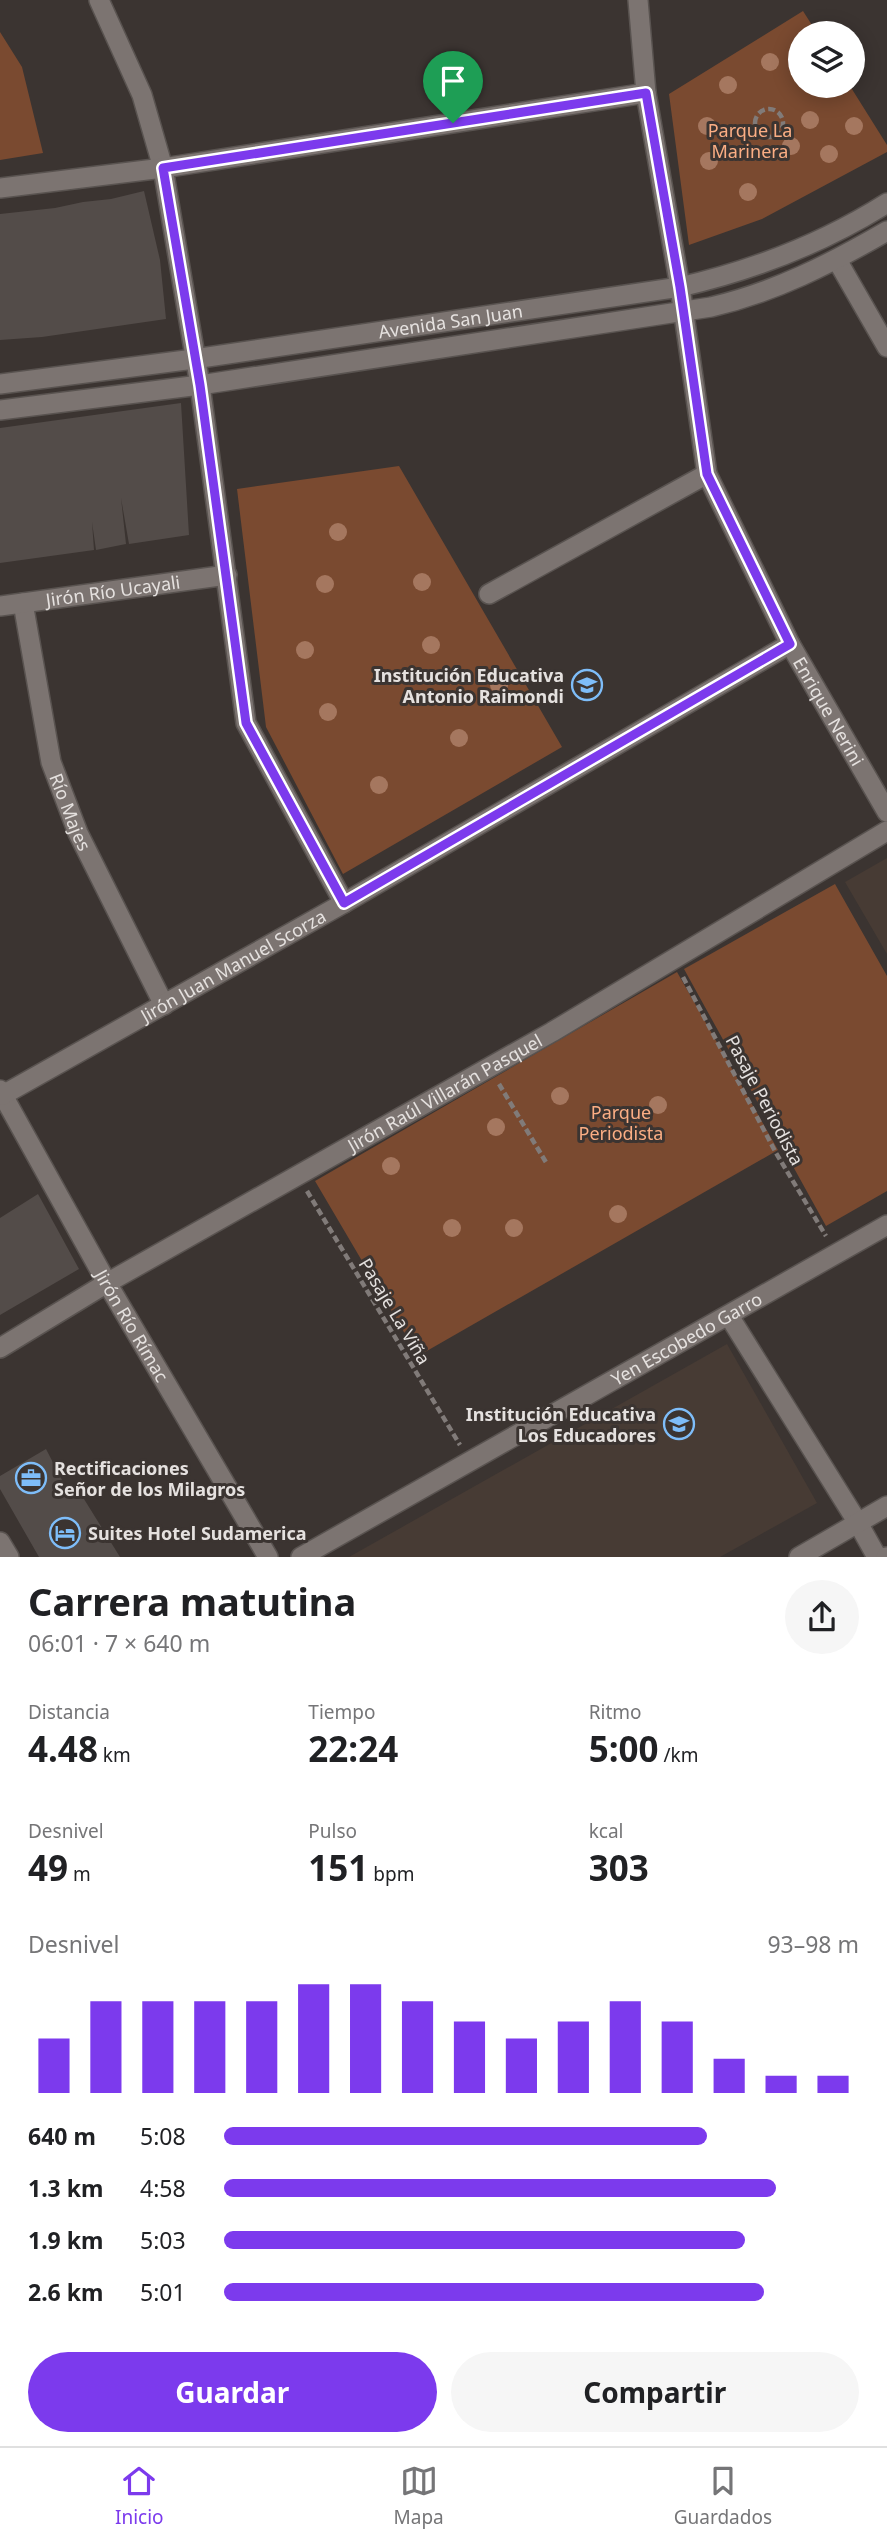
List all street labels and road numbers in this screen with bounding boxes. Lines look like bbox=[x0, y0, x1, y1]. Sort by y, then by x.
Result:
street label: Avenida San Juan bbox=[377, 298, 524, 344]
street label: Jirón Río Ucayali bbox=[42, 570, 182, 612]
street label: Enrique Nerini bbox=[788, 652, 870, 770]
street label: Río Majes bbox=[44, 770, 97, 855]
street label: Jirón Juan Manuel Scorza bbox=[134, 904, 330, 1028]
street label: Jirón Raúl Villarán Pasquel bbox=[341, 1028, 546, 1158]
street label: Pasaje Periodista bbox=[721, 1031, 809, 1169]
street label: Pasaje La Viña bbox=[354, 1253, 436, 1369]
street label: Jirón Río Rímac bbox=[89, 1263, 174, 1386]
street label: Yen Escobedo Garro bbox=[607, 1286, 766, 1391]

